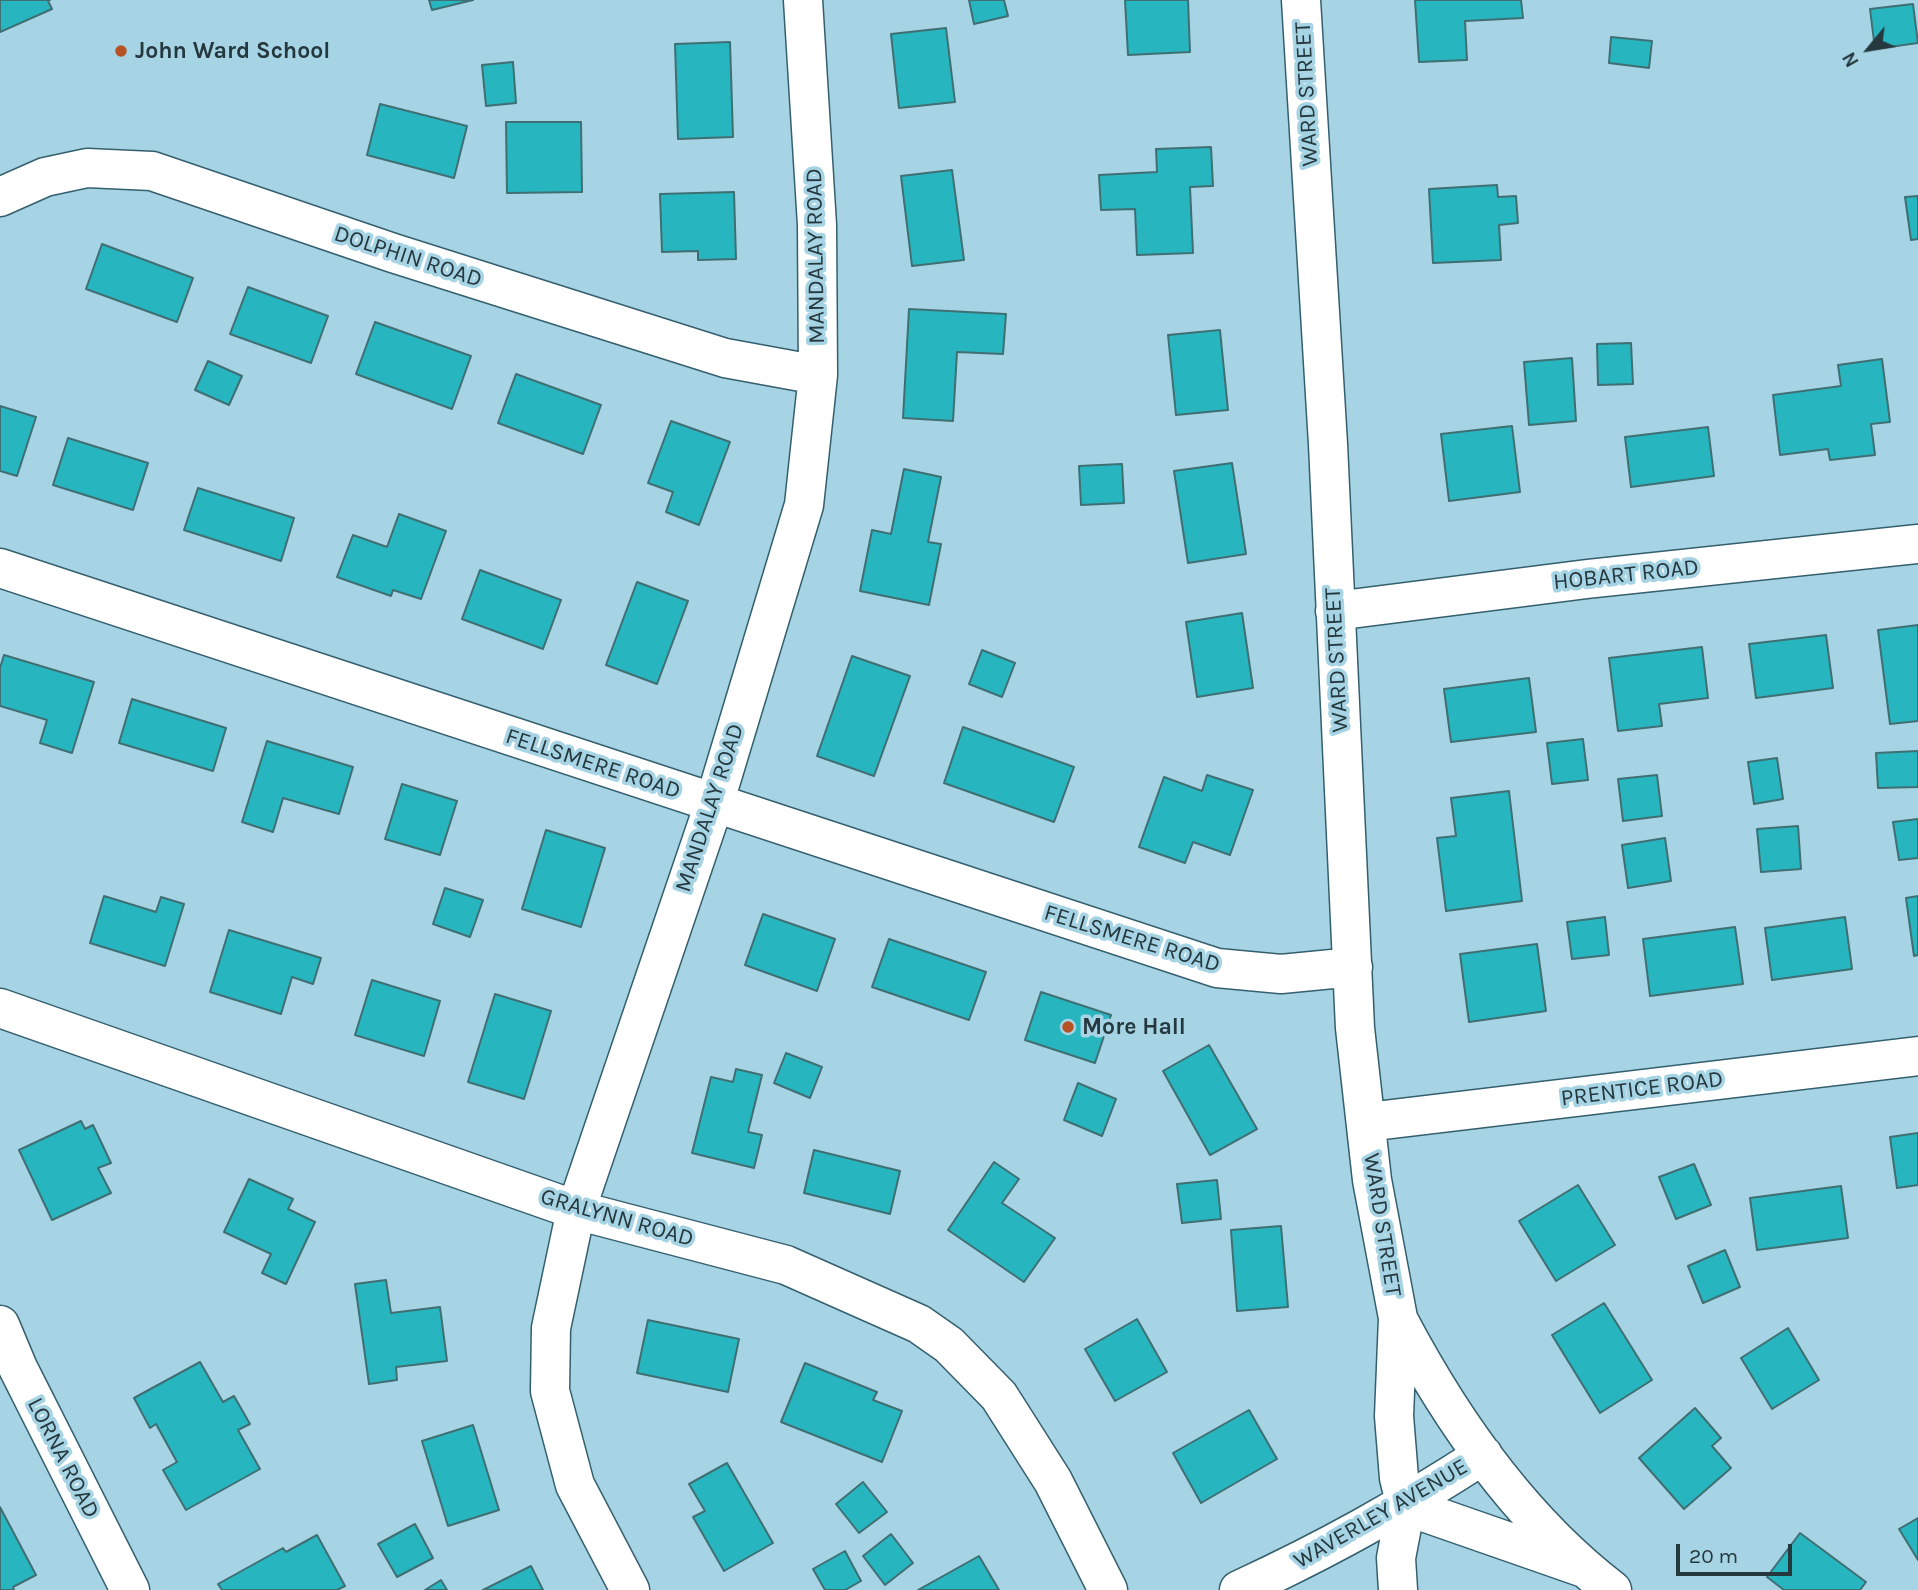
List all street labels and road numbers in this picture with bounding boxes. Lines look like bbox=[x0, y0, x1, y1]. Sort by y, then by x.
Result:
street label: WARD STREET bbox=[1289, 21, 1325, 167]
street label: MANDALAY ROAD bbox=[801, 168, 831, 344]
street label: DOLPHIN ROAD bbox=[331, 220, 485, 294]
street label: HOBART ROAD bbox=[1552, 554, 1700, 596]
street label: WARD STREET bbox=[1319, 587, 1355, 733]
street label: MANDALAY ROAD bbox=[670, 720, 750, 896]
street label: FELLSMERE ROAD bbox=[502, 723, 684, 805]
street label: FELLSMERE ROAD bbox=[1041, 899, 1223, 979]
street label: PRENTICE ROAD bbox=[1559, 1065, 1725, 1113]
street label: WARD STREET bbox=[1357, 1151, 1407, 1299]
street label: GRALYNN ROAD bbox=[537, 1183, 697, 1253]
street label: LORNA ROAD bbox=[21, 1393, 105, 1523]
street label: WAVERLEY AVENUE bbox=[1289, 1453, 1473, 1575]

